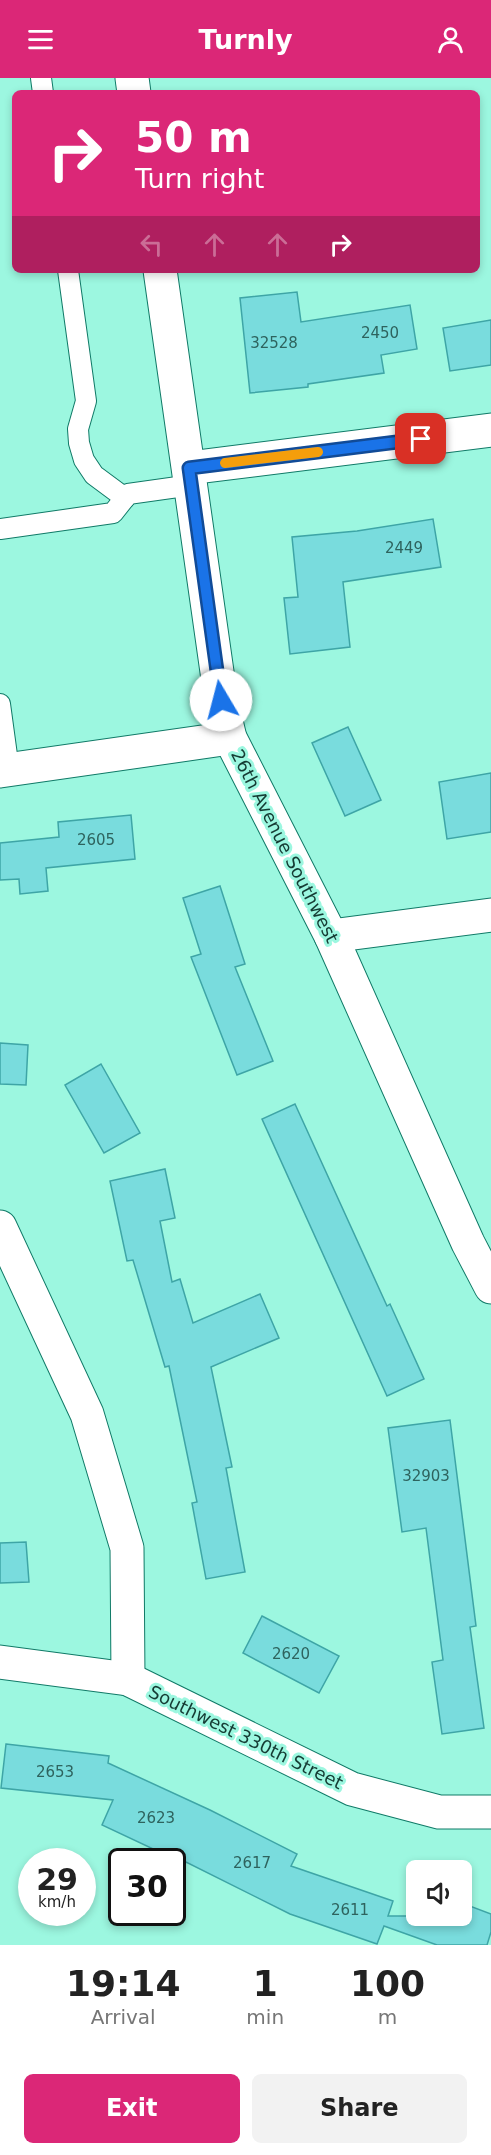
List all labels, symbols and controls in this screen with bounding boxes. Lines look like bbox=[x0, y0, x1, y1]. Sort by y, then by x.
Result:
icon: menu bbox=[24, 23, 57, 56]
icon: person bbox=[434, 23, 467, 56]
text: Turnly bbox=[198, 24, 293, 55]
text: 50 m bbox=[135, 113, 252, 162]
icon: right bbox=[36, 114, 114, 192]
text: Turn right bbox=[135, 163, 264, 194]
icon: left bbox=[135, 228, 168, 261]
icon: ahead bbox=[198, 228, 231, 261]
icon: ahead bbox=[261, 228, 294, 261]
icon: right bbox=[324, 228, 357, 261]
house number: 2450 bbox=[361, 324, 399, 342]
house number: 32528 bbox=[250, 334, 298, 352]
pin bbox=[395, 413, 446, 464]
icon: arrive bbox=[404, 422, 437, 455]
house number: 2449 bbox=[385, 539, 423, 557]
position arrow bbox=[189, 668, 253, 732]
street label: 26th Avenue Southwest bbox=[227, 746, 343, 946]
house number: 2605 bbox=[77, 831, 115, 849]
house number: 32903 bbox=[402, 1467, 450, 1485]
house number: 2620 bbox=[272, 1645, 310, 1663]
street label: Southwest 330th Street bbox=[145, 1681, 347, 1793]
house number: 2653 bbox=[36, 1763, 74, 1781]
house number: 2623 bbox=[137, 1809, 175, 1827]
speed limit sign: 30 bbox=[108, 1848, 186, 1926]
house number: 2617 bbox=[233, 1854, 271, 1872]
map controls bbox=[406, 1860, 472, 1926]
button: sound bbox=[406, 1860, 472, 1926]
text: 29 bbox=[36, 1862, 78, 1897]
text: km/h bbox=[38, 1893, 76, 1911]
house number: 2611 bbox=[331, 1901, 369, 1919]
text: 19:14 bbox=[66, 1963, 180, 2004]
text: 1 bbox=[253, 1963, 278, 2004]
text: 100 bbox=[350, 1963, 425, 2004]
text: Arrival bbox=[91, 2005, 156, 2029]
text: min bbox=[246, 2005, 284, 2029]
text: m bbox=[378, 2005, 397, 2029]
button: Exit bbox=[24, 2074, 240, 2143]
button: Share bbox=[252, 2074, 467, 2143]

